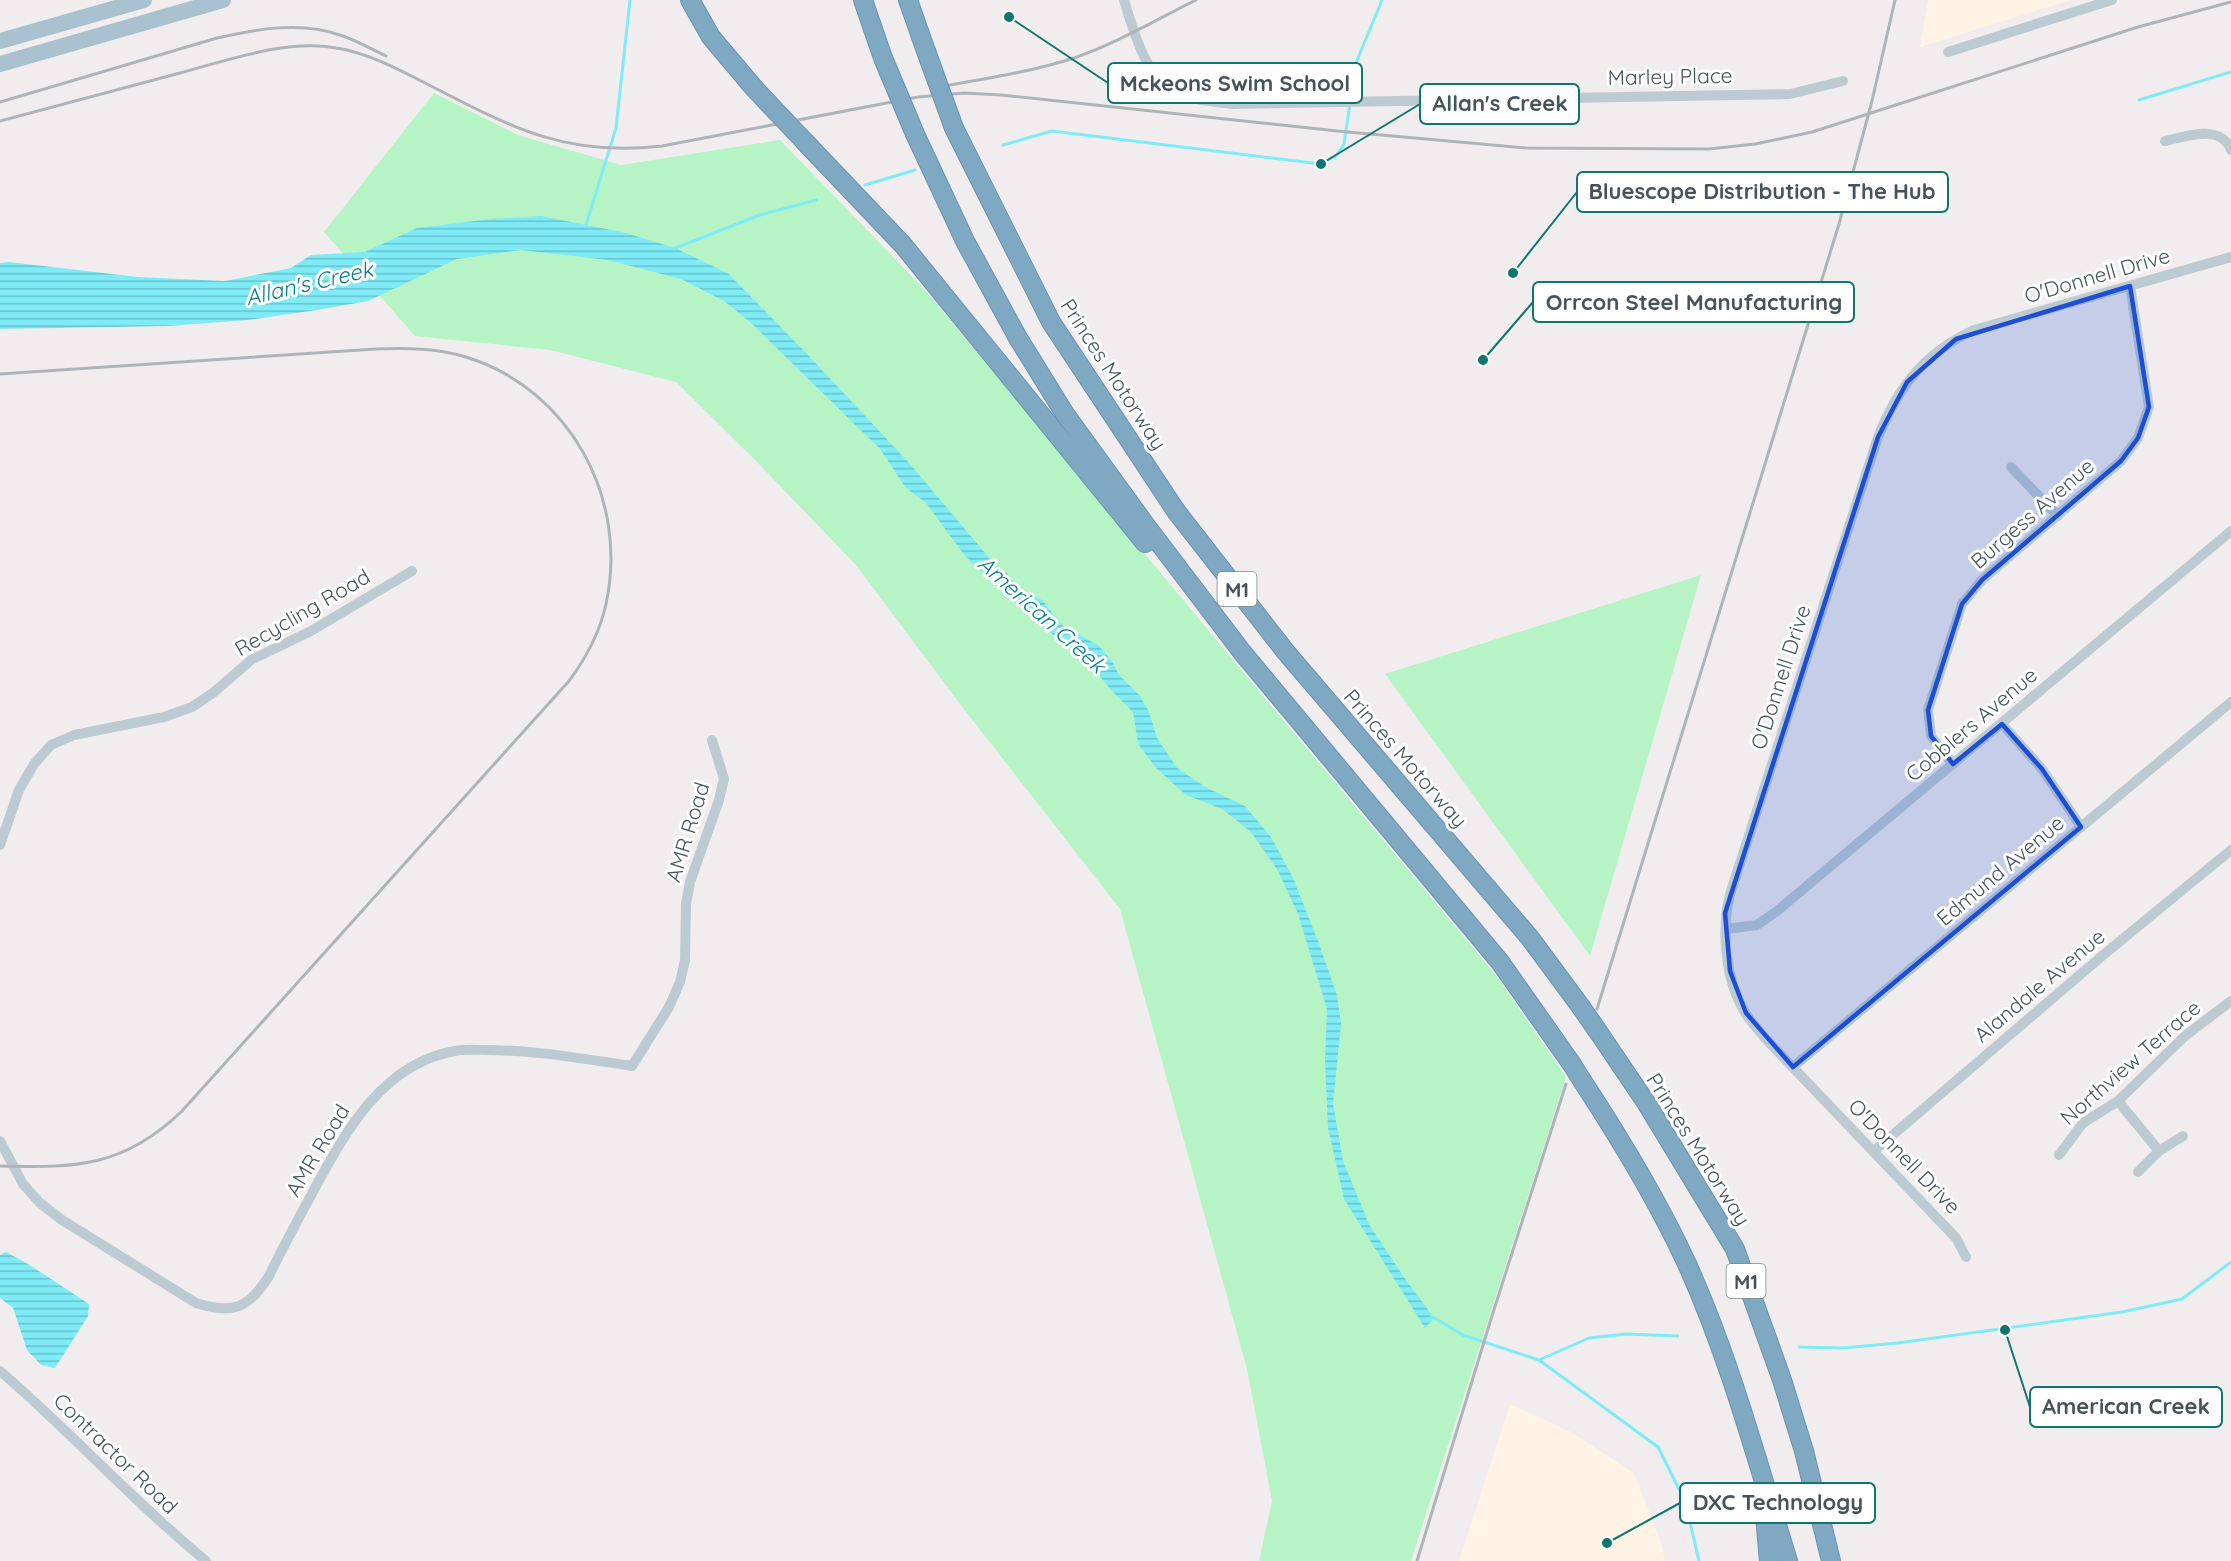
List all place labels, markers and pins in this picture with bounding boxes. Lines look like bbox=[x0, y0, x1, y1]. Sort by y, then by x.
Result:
callout: Mckeons Swim School bbox=[1108, 63, 1362, 103]
callout: Allan's Creek bbox=[1420, 84, 1579, 124]
callout: Bluescope Distribution - The Hub bbox=[1577, 172, 1948, 212]
callout: Orrcon Steel Manufacturing bbox=[1533, 282, 1854, 322]
callout: American Creek bbox=[2030, 1387, 2222, 1427]
callout: DXC Technology bbox=[1680, 1483, 1875, 1523]

